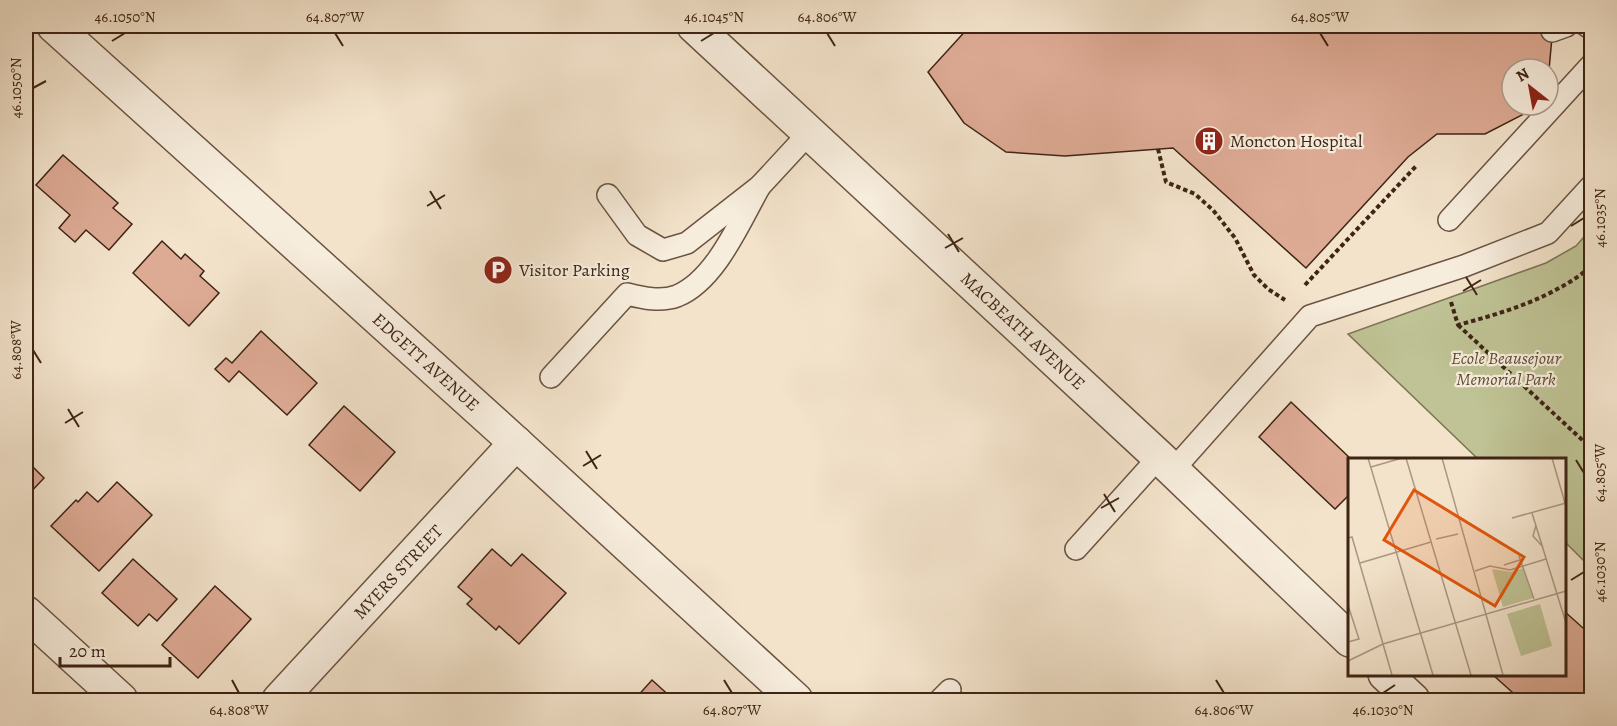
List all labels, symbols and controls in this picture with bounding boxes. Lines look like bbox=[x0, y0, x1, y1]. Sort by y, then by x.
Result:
text: 46.1050°N bbox=[94, 7, 156, 27]
text: 64.807°W bbox=[306, 7, 364, 27]
text: 46.1045°N bbox=[684, 7, 744, 27]
text: 64.806°W bbox=[797, 7, 857, 27]
text: 64.805°W bbox=[1291, 7, 1349, 27]
text: 46.1050°N bbox=[6, 57, 26, 119]
north arrow bbox=[1500, 57, 1560, 117]
text: N bbox=[1512, 62, 1534, 87]
building icon: Moncton Hospital bbox=[1193, 125, 1225, 157]
place label: Moncton Hospital bbox=[1230, 129, 1363, 153]
text: 46.1035°N bbox=[1590, 188, 1610, 248]
parking icon: Visitor Parking bbox=[482, 254, 514, 286]
place label: Visitor Parking bbox=[518, 258, 630, 282]
street label: MACBEATH AVENUE bbox=[955, 267, 1091, 395]
street label: EDGETT AVENUE bbox=[367, 307, 485, 417]
text: 64.808°W bbox=[6, 320, 26, 380]
park label: Ecole Beausejour Memorial Park bbox=[1451, 346, 1562, 391]
text: 64.805°W bbox=[1590, 444, 1610, 502]
inset map bbox=[1348, 458, 1566, 675]
street label: MYERS STREET bbox=[348, 519, 448, 624]
text: 46.1030°N bbox=[1590, 541, 1610, 602]
scale bar bbox=[60, 630, 170, 668]
text: 20 m bbox=[69, 639, 106, 663]
text: 64.808°W bbox=[209, 700, 269, 720]
text: 64.807°W bbox=[703, 700, 761, 720]
text: 64.806°W bbox=[1194, 700, 1254, 720]
text: 46.1030°N bbox=[1353, 700, 1414, 720]

